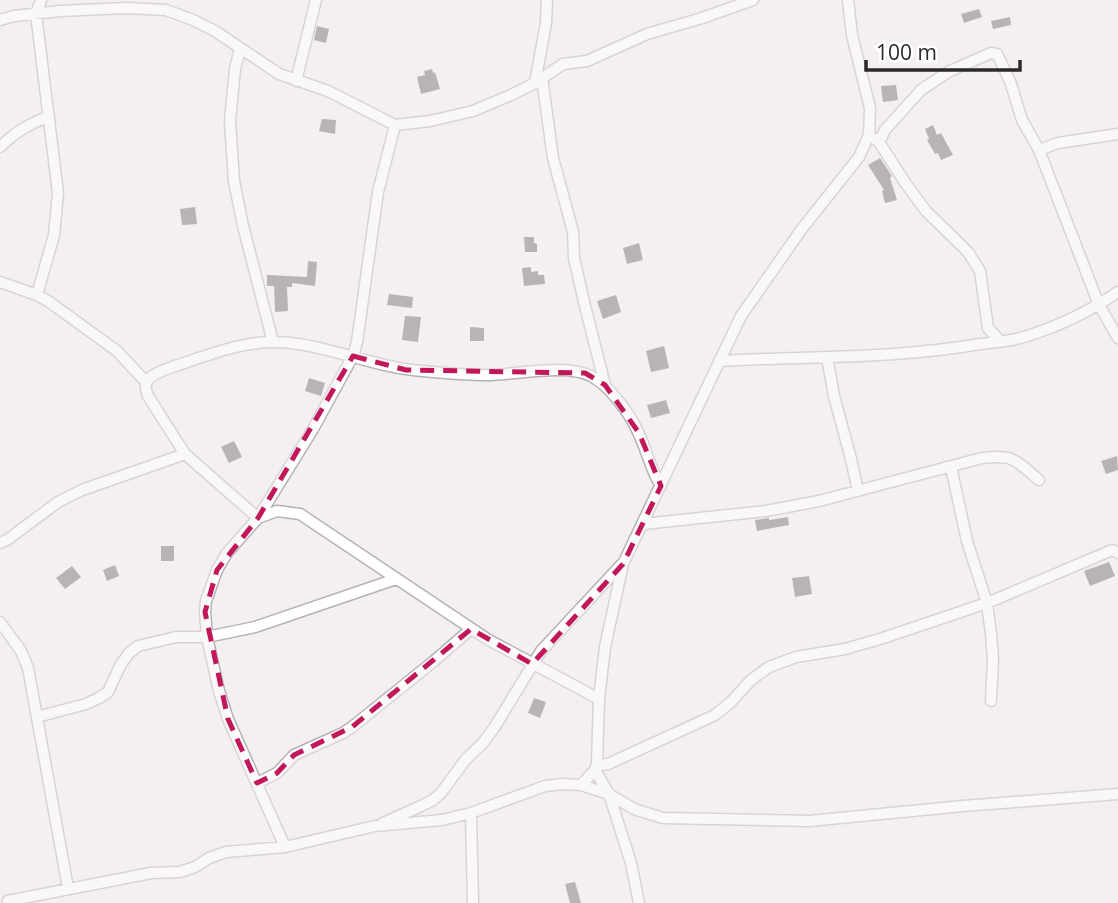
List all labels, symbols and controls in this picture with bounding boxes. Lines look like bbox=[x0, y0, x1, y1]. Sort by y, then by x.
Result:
scale bar bbox=[866, 28, 1020, 72]
text: 100 m bbox=[876, 38, 937, 66]

